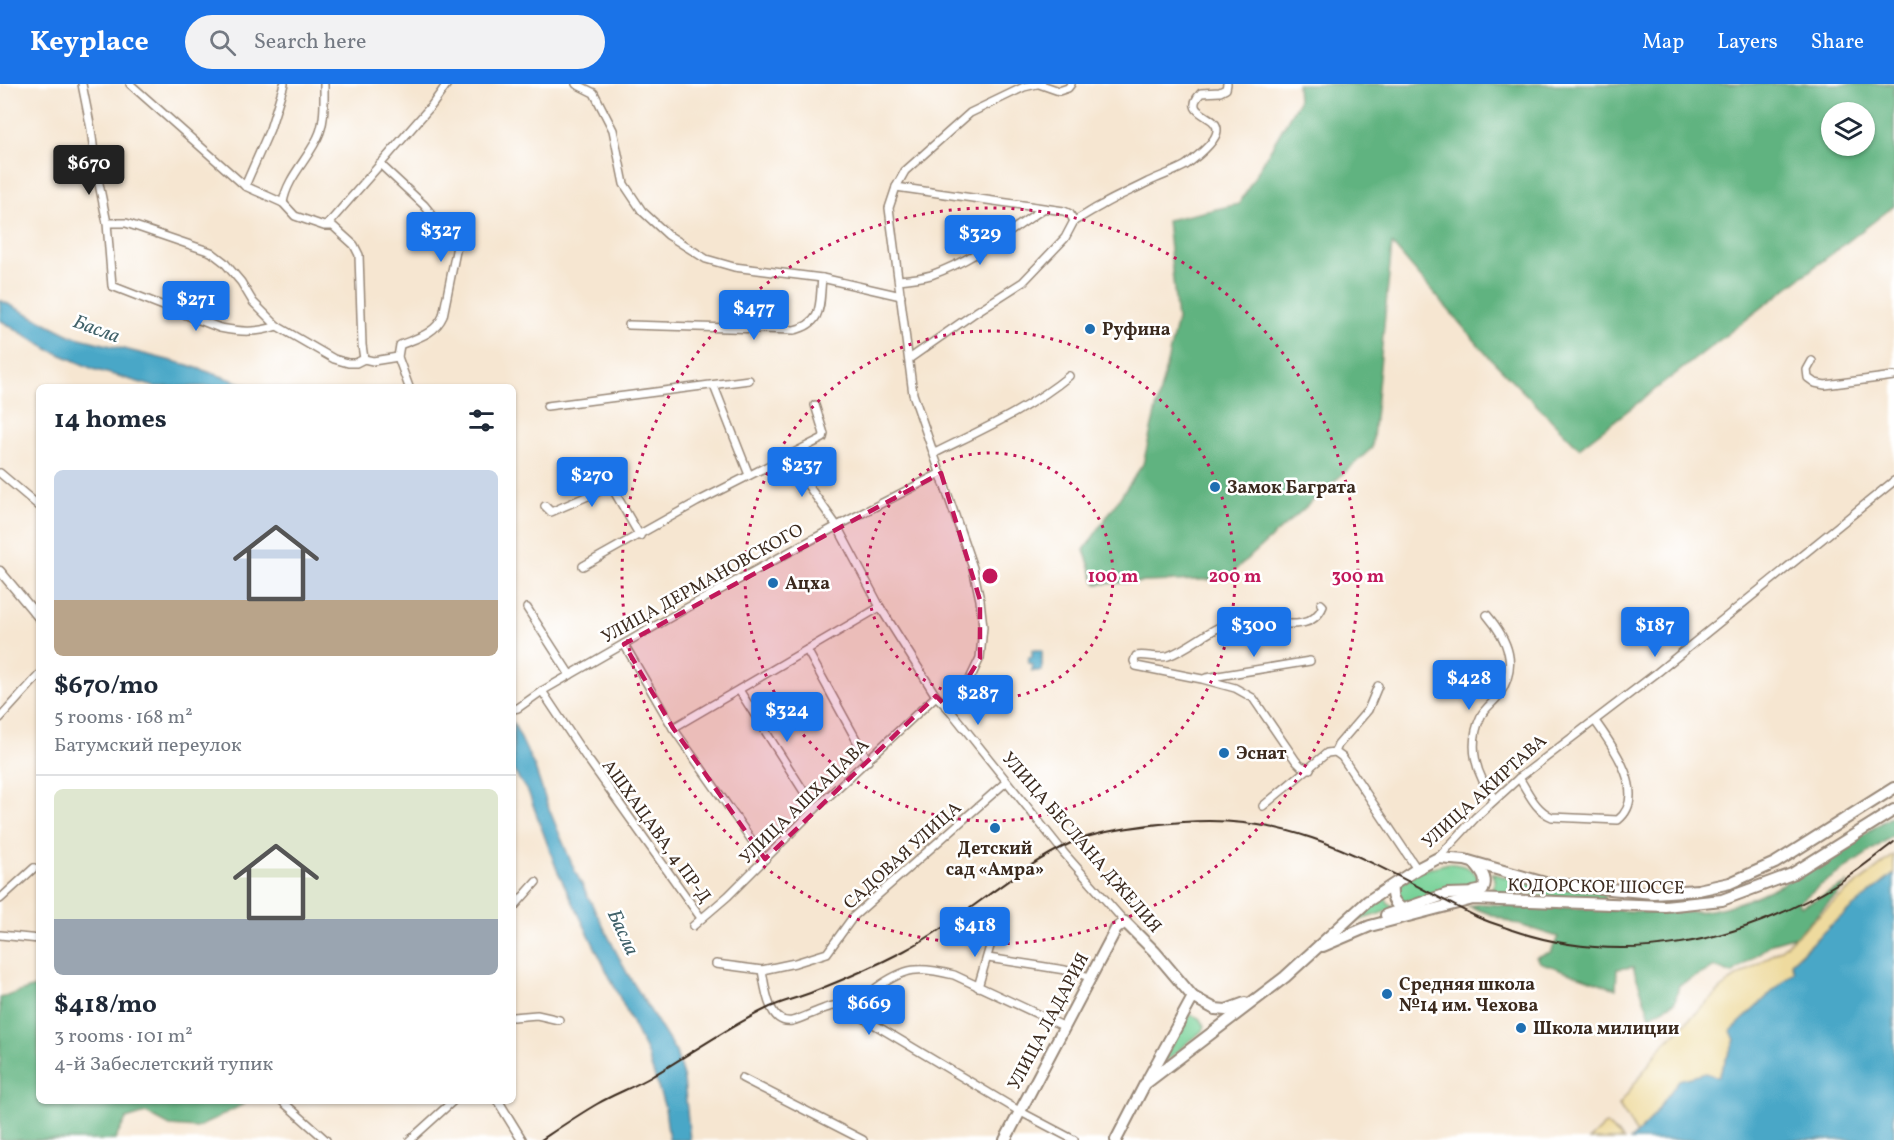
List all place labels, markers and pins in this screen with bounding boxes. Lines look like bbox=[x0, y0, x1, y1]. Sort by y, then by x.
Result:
pin: $670 bbox=[53, 145, 125, 196]
pin: $327 bbox=[405, 212, 477, 263]
pin: $329 bbox=[944, 215, 1016, 266]
pin: $271 bbox=[160, 281, 232, 332]
pin: $477 bbox=[718, 290, 790, 341]
place label: Руфина bbox=[1102, 318, 1171, 343]
marker: Руфина bbox=[1083, 322, 1097, 336]
pin: $237 bbox=[766, 447, 838, 498]
pin: $270 bbox=[556, 457, 628, 508]
place label: Замок Баграта bbox=[1227, 476, 1356, 501]
marker: Замок Баграта bbox=[1208, 480, 1222, 494]
centre of rings bbox=[980, 566, 1000, 586]
place label: Ацха bbox=[785, 572, 830, 597]
marker: Ацха bbox=[766, 576, 780, 590]
pin: $300 bbox=[1218, 607, 1290, 658]
pin: $187 bbox=[1619, 607, 1691, 658]
pin: $428 bbox=[1433, 660, 1505, 711]
pin: $287 bbox=[942, 675, 1014, 726]
pin: $324 bbox=[751, 692, 823, 743]
place label: Эснат bbox=[1236, 742, 1287, 767]
marker: Эснат bbox=[1217, 746, 1231, 760]
marker: Детский сад «Амра» bbox=[988, 821, 1002, 835]
place label: Детский сад «Амра» bbox=[946, 837, 1044, 883]
pin: $418 bbox=[939, 907, 1011, 958]
place label: Средняя школа №14 им. Чехова bbox=[1399, 973, 1538, 1019]
pin: $669 bbox=[833, 985, 905, 1036]
marker: Средняя школа №14 им. Чехова bbox=[1380, 987, 1394, 1001]
place label: Школа милиции bbox=[1533, 1017, 1679, 1042]
marker: Школа милиции bbox=[1514, 1021, 1528, 1035]

